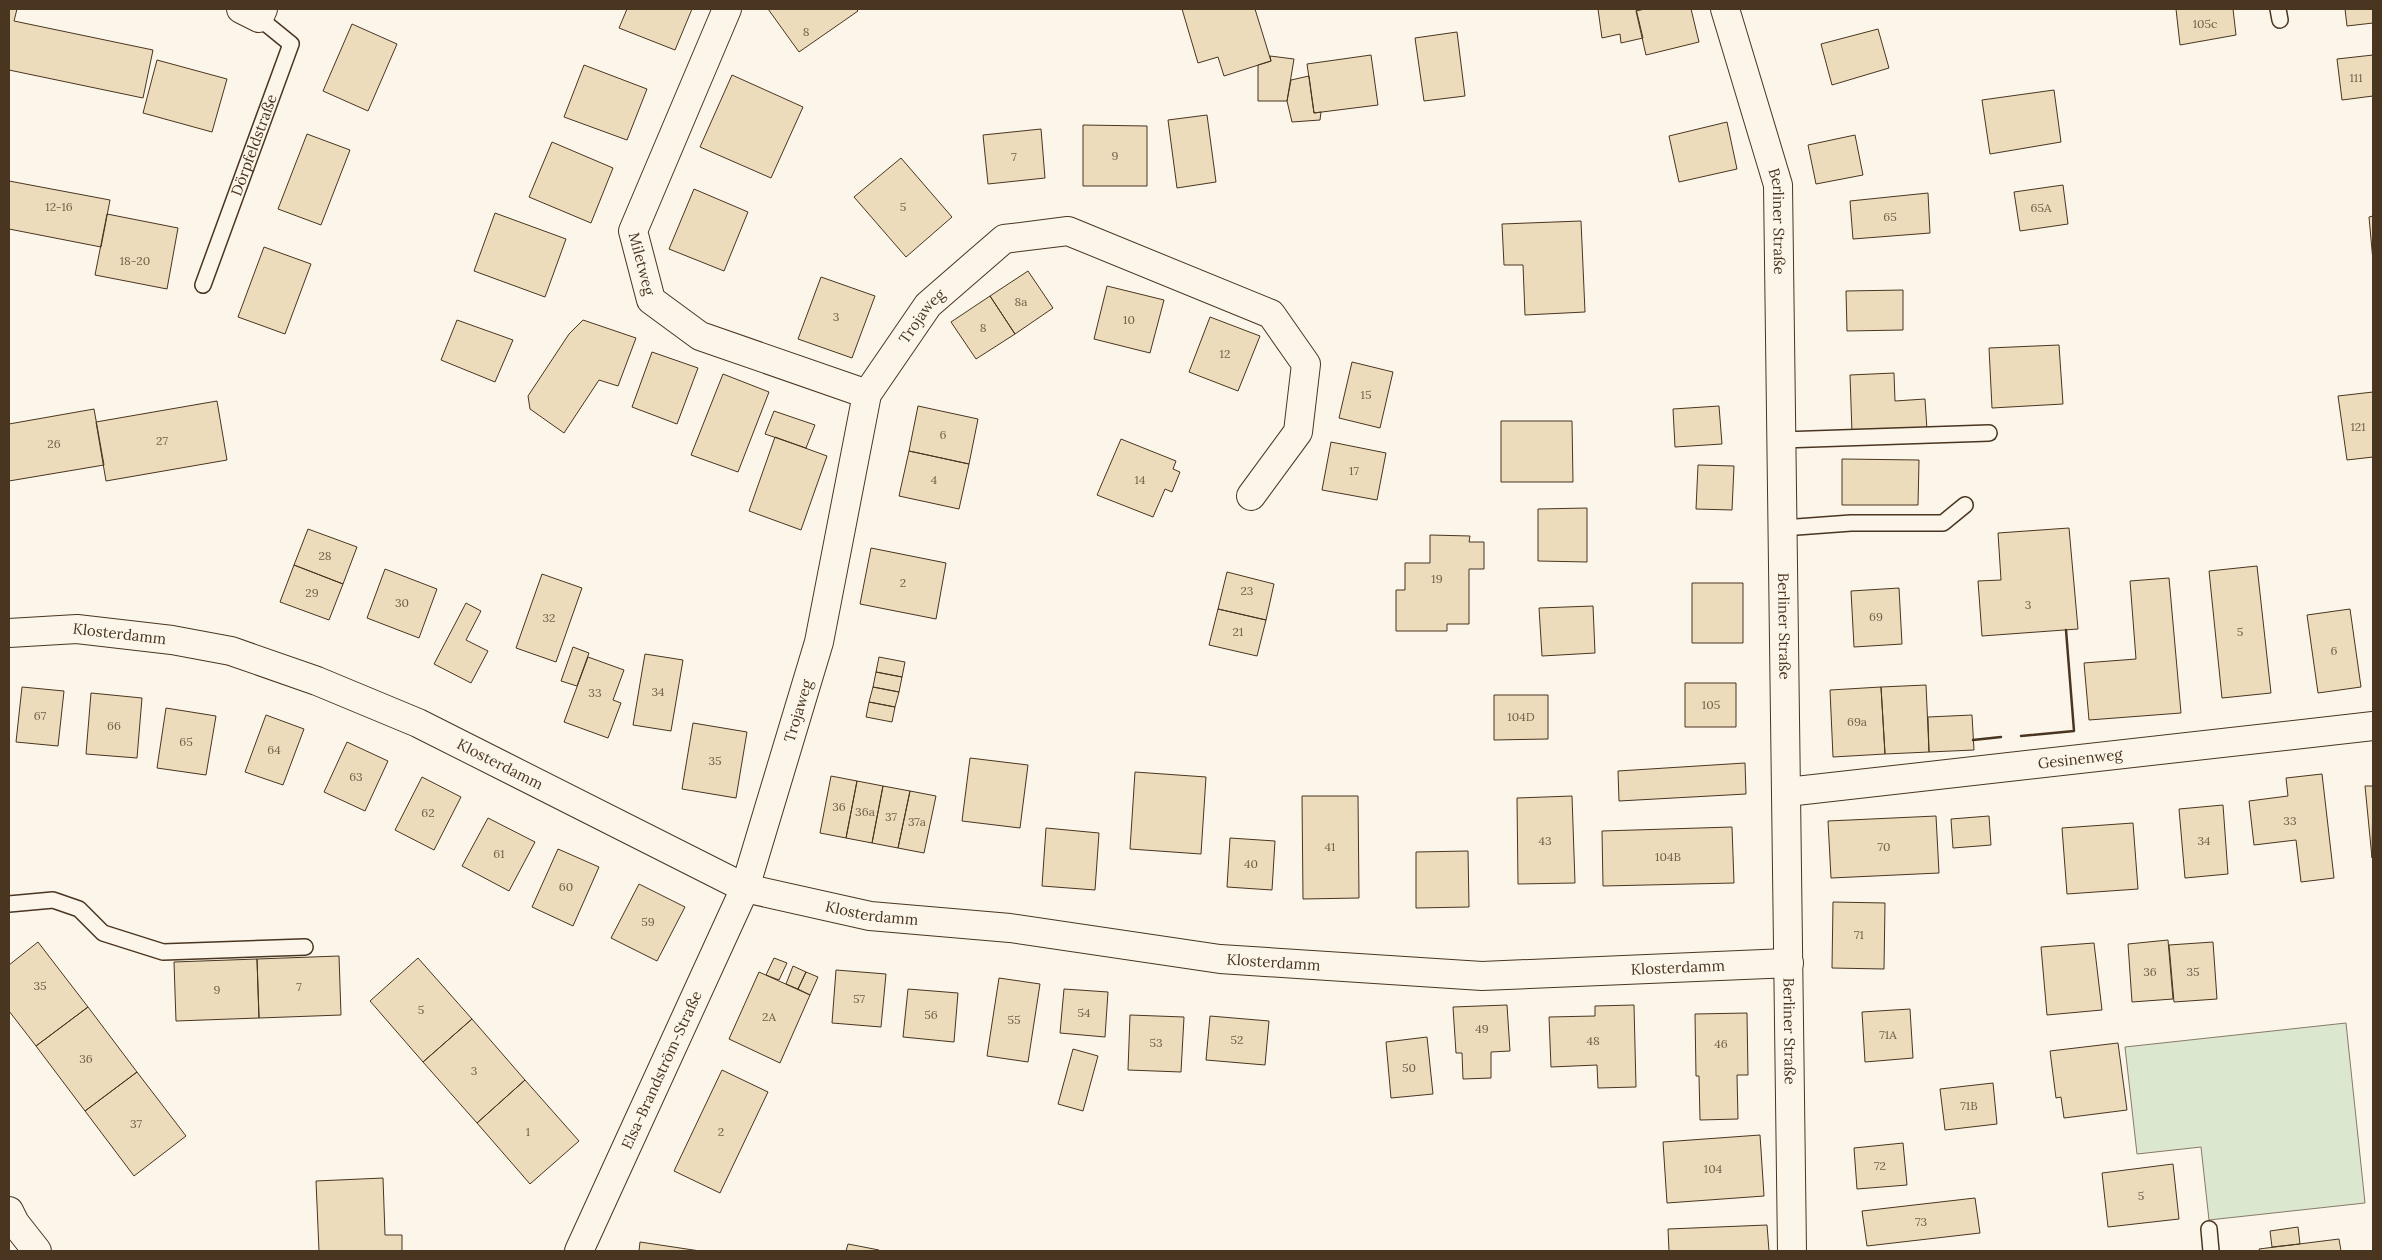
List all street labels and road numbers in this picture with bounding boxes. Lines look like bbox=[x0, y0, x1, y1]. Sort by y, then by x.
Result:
street label: Dörpfeldstraße bbox=[226, 91, 281, 198]
street label: Berliner Straße bbox=[1764, 166, 1789, 275]
street label: Miletweg bbox=[625, 230, 660, 298]
street label: Trojaweg bbox=[894, 284, 949, 347]
street label: Berliner Straße bbox=[1774, 573, 1794, 680]
street label: Klosterdamm bbox=[72, 619, 167, 648]
street label: Trojaweg bbox=[779, 677, 816, 744]
street label: Klosterdamm bbox=[454, 734, 546, 794]
street label: Gesinenweg bbox=[2037, 744, 2124, 773]
street label: Klosterdamm bbox=[824, 896, 919, 929]
street label: Klosterdamm bbox=[1226, 949, 1321, 974]
street label: Klosterdamm bbox=[1630, 956, 1725, 979]
street label: Berliner Straße bbox=[1779, 978, 1800, 1085]
street label: Elsa-Brandström-Straße bbox=[617, 988, 706, 1152]

